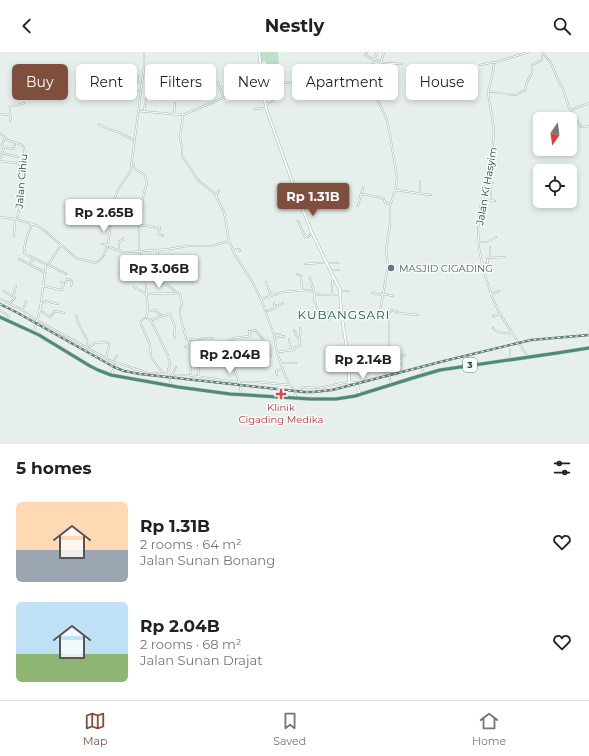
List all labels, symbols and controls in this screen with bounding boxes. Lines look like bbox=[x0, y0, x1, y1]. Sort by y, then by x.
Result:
icon: back bbox=[16, 15, 38, 37]
text: Nestly bbox=[265, 15, 324, 37]
icon: search bbox=[551, 15, 573, 37]
chip: Buy bbox=[12, 64, 68, 100]
chip: Rent bbox=[76, 64, 137, 100]
chip: Filters bbox=[145, 64, 216, 100]
chip: New bbox=[224, 64, 284, 100]
chip: Apartment bbox=[292, 64, 398, 100]
chip: House bbox=[406, 64, 478, 100]
north arrow bbox=[533, 112, 577, 156]
map controls bbox=[533, 112, 577, 208]
street label: Jalan Ki Hasyim bbox=[473, 146, 500, 227]
street label: Jalan Cihiu bbox=[13, 153, 30, 210]
button: locate bbox=[533, 164, 577, 208]
pin: Rp 1.31B bbox=[272, 183, 354, 217]
text: Rp 1.31B bbox=[286, 188, 340, 204]
pin: Rp 2.65B bbox=[63, 199, 145, 233]
text: Rp 2.65B bbox=[74, 204, 134, 220]
pin: Rp 3.06B bbox=[118, 255, 200, 289]
text: Rp 3.06B bbox=[129, 260, 189, 276]
place label: MASJID CIGADING bbox=[399, 262, 493, 275]
marker: MASJID CIGADING bbox=[386, 263, 396, 273]
district label: KUBANGSARI bbox=[298, 307, 390, 322]
pin: Rp 2.04B bbox=[189, 341, 271, 375]
text: Rp 2.04B bbox=[200, 346, 260, 362]
pin: Rp 2.14B bbox=[322, 346, 404, 380]
text: Rp 2.14B bbox=[334, 351, 392, 367]
road number: 3 bbox=[463, 358, 477, 372]
marker: Klinik Cigading Medika bbox=[275, 388, 287, 400]
place label: Klinik Cigading Medika bbox=[238, 401, 324, 426]
icon: filters bbox=[551, 457, 573, 479]
text: 5 homes bbox=[16, 458, 92, 478]
text: Rp 1.31B bbox=[140, 516, 210, 536]
icon: home bbox=[48, 518, 96, 566]
icon: heart bbox=[551, 531, 573, 553]
text: 2 rooms · 64 m² bbox=[140, 536, 242, 552]
text: Jalan Sunan Bonang bbox=[140, 552, 275, 568]
text: Rp 2.04B bbox=[140, 616, 220, 636]
icon: home bbox=[48, 618, 96, 666]
icon: heart bbox=[551, 631, 573, 653]
text: 2 rooms · 68 m² bbox=[140, 636, 241, 652]
text: Jalan Sunan Drajat bbox=[140, 652, 263, 668]
tab: Map bbox=[83, 710, 107, 748]
tab: Saved bbox=[273, 710, 306, 748]
tab: Home bbox=[472, 710, 506, 748]

